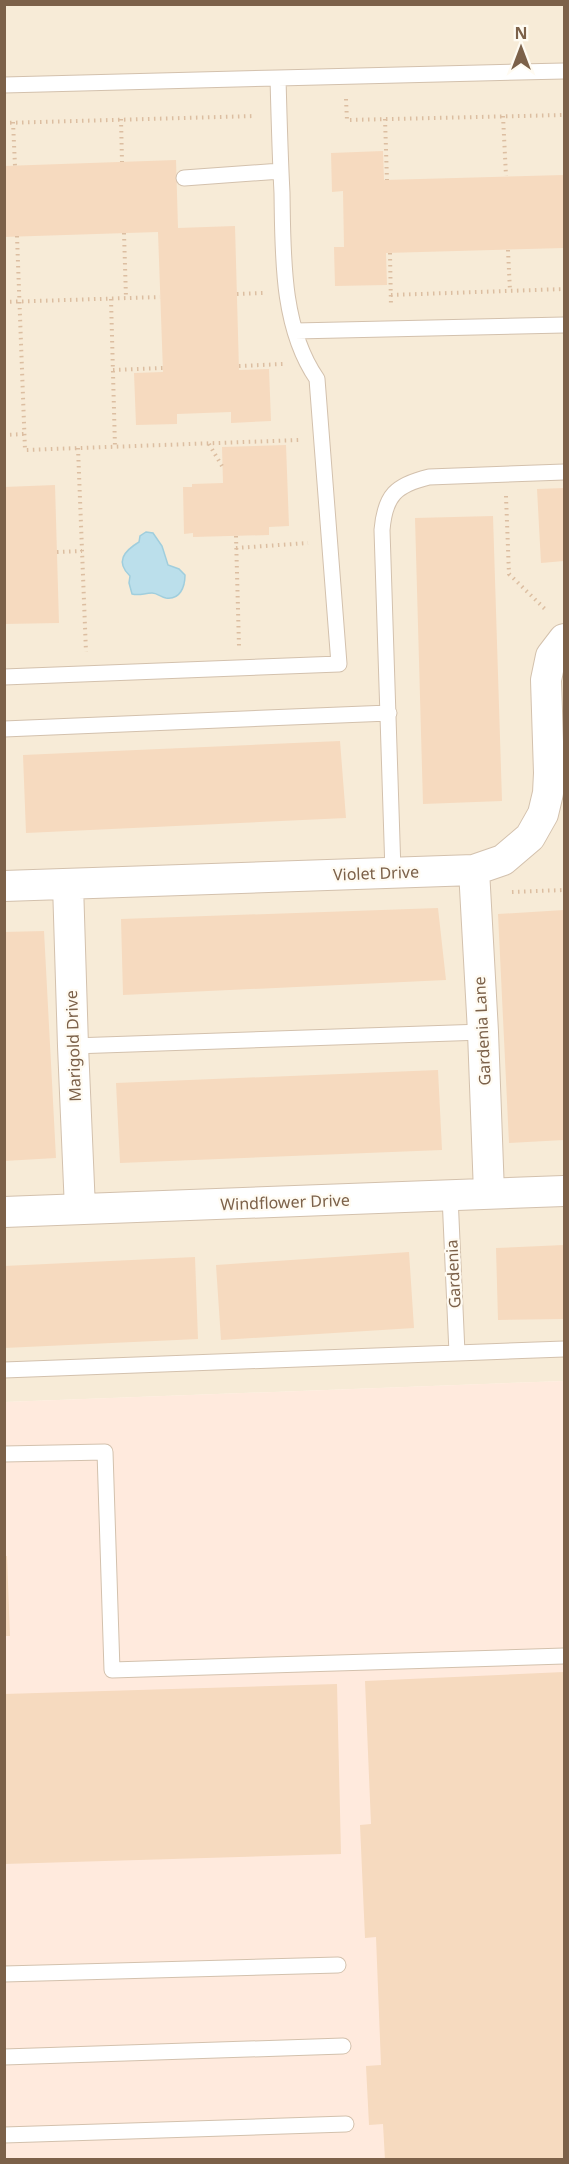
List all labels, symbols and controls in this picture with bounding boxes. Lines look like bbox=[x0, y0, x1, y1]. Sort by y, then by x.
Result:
north arrow bbox=[491, 18, 551, 78]
text: N bbox=[514, 22, 528, 44]
street label: Violet Drive bbox=[333, 861, 419, 885]
street label: Gardenia Lane bbox=[468, 976, 496, 1086]
street label: Marigold Drive bbox=[60, 990, 86, 1102]
street label: Windflower Drive bbox=[220, 1189, 350, 1215]
street label: Gardenia bbox=[440, 1239, 466, 1309]

